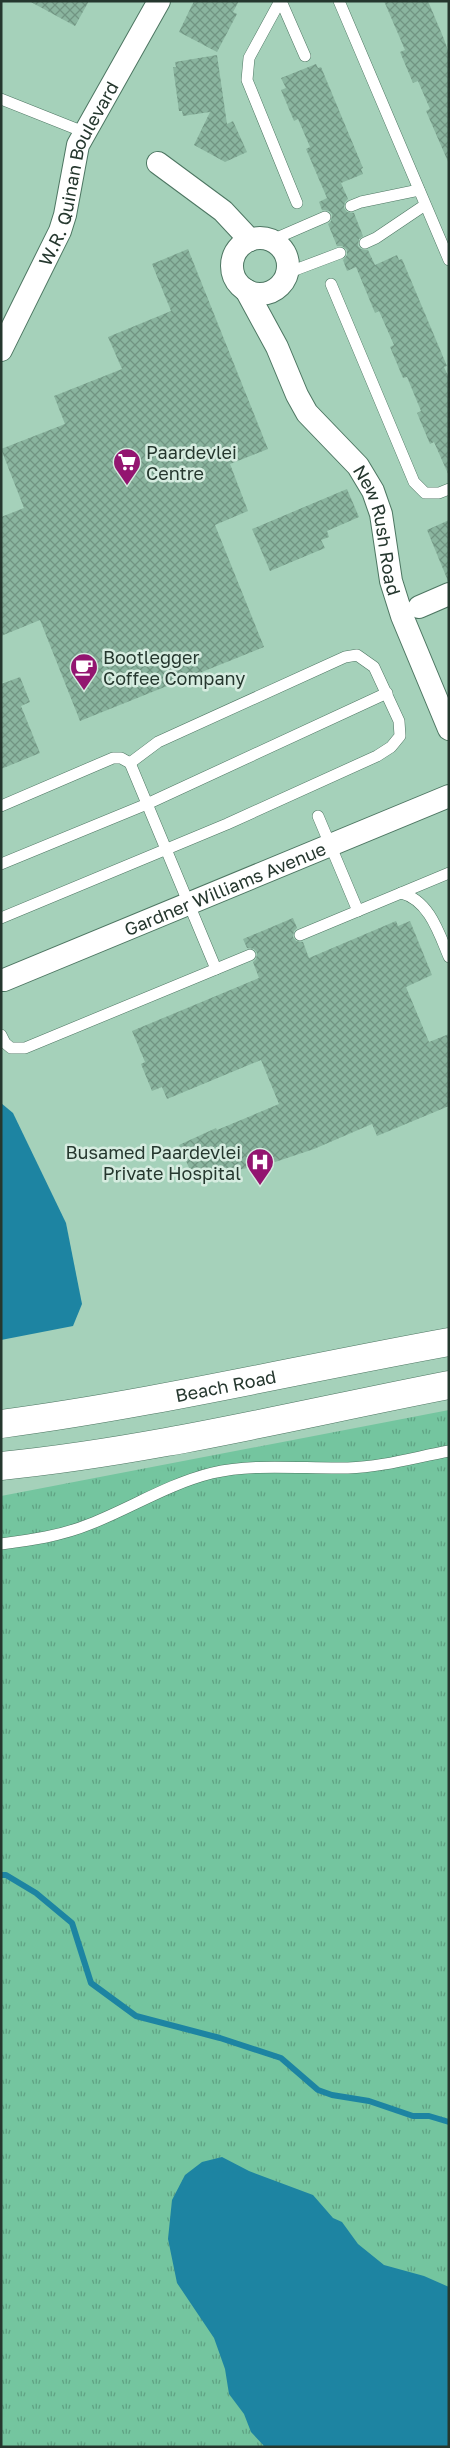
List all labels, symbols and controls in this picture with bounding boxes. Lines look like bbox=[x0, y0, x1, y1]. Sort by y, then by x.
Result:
street label: W.R. Quinan Boulevard bbox=[34, 77, 123, 269]
place label: Paardevlei Centre bbox=[146, 441, 237, 484]
supermarket icon: Paardevlei Centre bbox=[112, 447, 142, 486]
street label: New Rush Road bbox=[349, 461, 406, 598]
place label: Bootlegger Coffee Company bbox=[103, 646, 245, 689]
cafe icon: Bootlegger Coffee Company bbox=[69, 652, 99, 691]
street label: Gardner Williams Avenue bbox=[121, 837, 329, 940]
place label: Busamed Paardevlei Private Hospital bbox=[66, 1141, 241, 1184]
hospital icon: Busamed Paardevlei Private Hospital bbox=[245, 1147, 275, 1186]
street label: Beach Road bbox=[173, 1365, 278, 1406]

